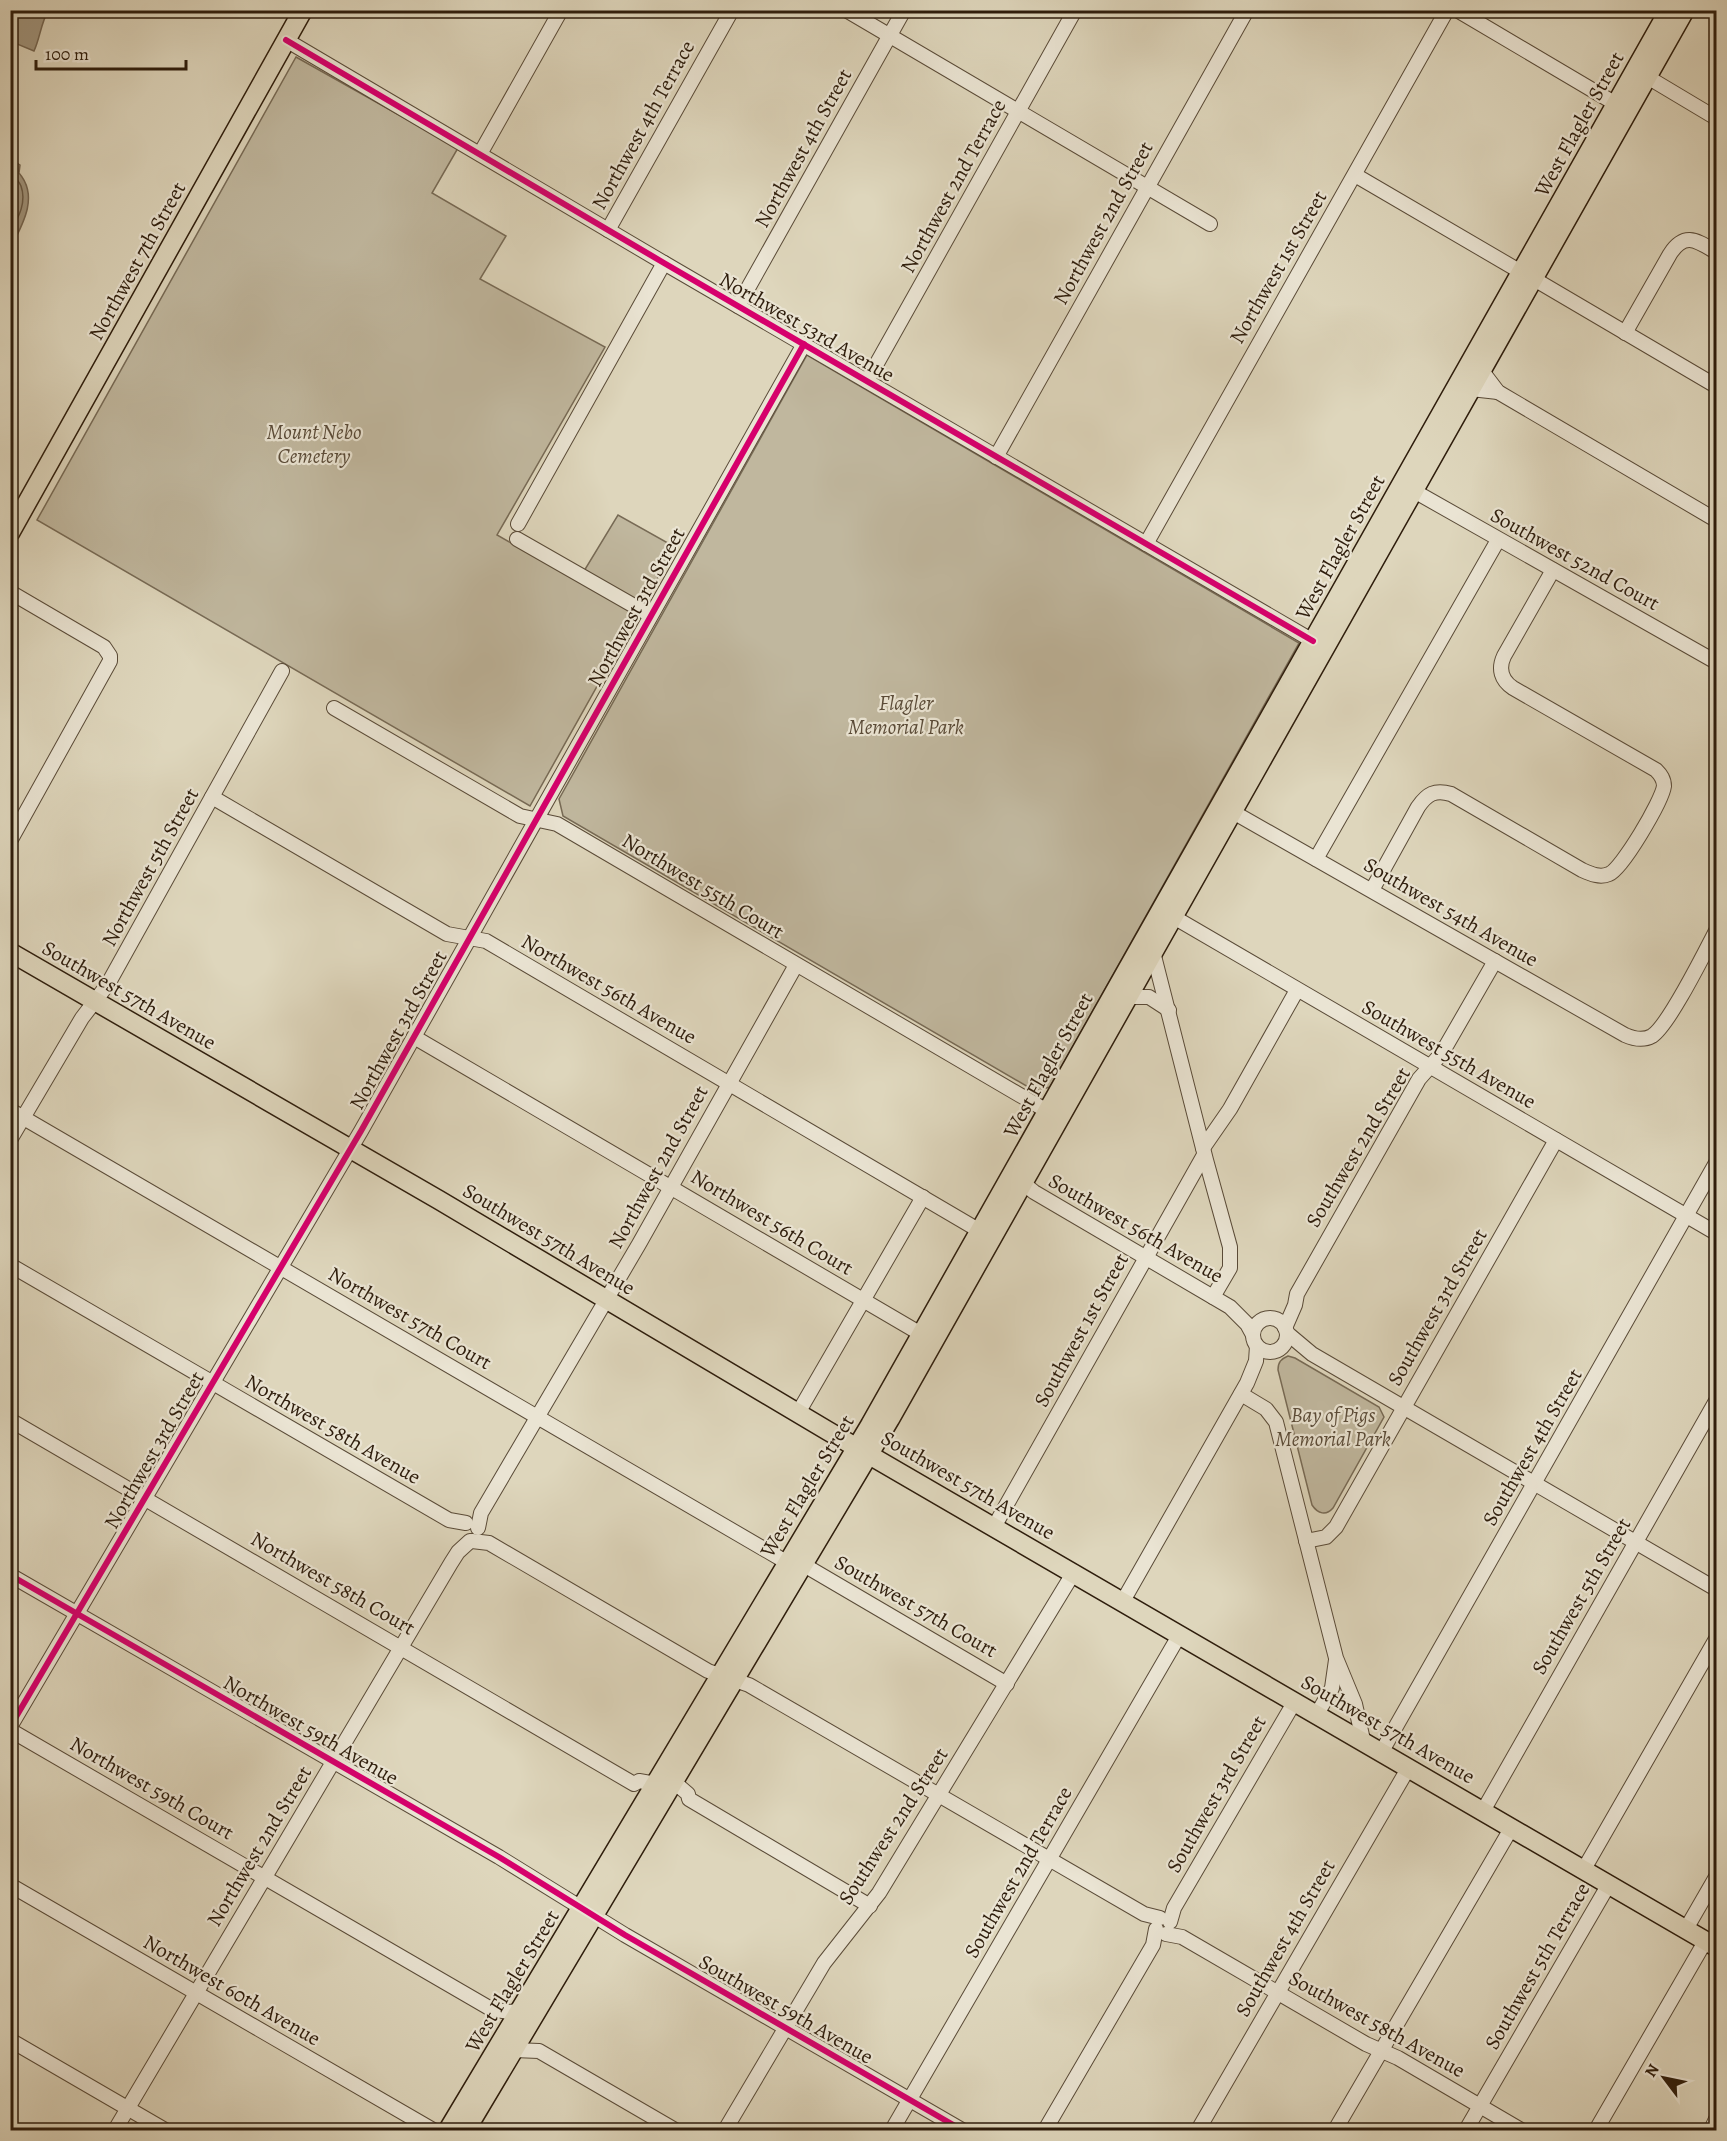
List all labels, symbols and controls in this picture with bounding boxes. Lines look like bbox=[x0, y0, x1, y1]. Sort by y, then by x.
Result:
scale bar bbox=[36, 33, 186, 71]
street label: Northwest 4th Terrace bbox=[585, 35, 701, 215]
text: 100 m bbox=[45, 42, 89, 66]
street label: West Flagler Street bbox=[1527, 47, 1630, 202]
street label: Northwest 4th Street bbox=[748, 63, 858, 233]
street label: Northwest 2nd Terrace bbox=[894, 94, 1012, 278]
street label: Northwest 2nd Street bbox=[1046, 136, 1160, 310]
street label: Northwest 7th Street bbox=[82, 177, 192, 345]
street label: Northwest 1st Street bbox=[1223, 185, 1333, 349]
street label: Northwest 53rd Avenue bbox=[714, 265, 900, 389]
park label: Mount Nebo Cemetery bbox=[266, 418, 362, 470]
street label: West Flagler Street bbox=[1288, 470, 1391, 625]
street label: Southwest 52nd Court bbox=[1485, 501, 1665, 617]
street label: Northwest 3rd Street bbox=[581, 522, 691, 692]
park label: Flagler Memorial Park bbox=[848, 689, 964, 741]
street label: Northwest 5th Street bbox=[95, 783, 205, 951]
street label: Northwest 55th Court bbox=[617, 827, 789, 945]
street label: Southwest 54th Avenue bbox=[1359, 851, 1543, 973]
street label: Northwest 56th Avenue bbox=[516, 927, 702, 1051]
street label: Southwest 57th Avenue bbox=[37, 934, 221, 1056]
street label: Northwest 3rd Street bbox=[343, 945, 453, 1115]
street label: West Flagler Street bbox=[996, 988, 1099, 1143]
street label: Southwest 55th Avenue bbox=[1357, 993, 1541, 1115]
street label: Southwest 2nd Street bbox=[1299, 1062, 1417, 1232]
street label: Northwest 2nd Street bbox=[601, 1080, 715, 1254]
street label: Northwest 56th Court bbox=[686, 1162, 859, 1282]
street label: Southwest 56th Avenue bbox=[1044, 1167, 1228, 1289]
street label: Southwest 57th Avenue bbox=[458, 1176, 640, 1302]
street label: Southwest 3rd Street bbox=[1381, 1223, 1493, 1391]
street label: Southwest 1st Street bbox=[1027, 1248, 1135, 1412]
street label: Northwest 57th Court bbox=[323, 1260, 497, 1376]
street label: Southwest 4th Street bbox=[1476, 1363, 1588, 1531]
street label: Northwest 3rd Street bbox=[97, 1366, 211, 1534]
street label: Northwest 58th Avenue bbox=[240, 1367, 426, 1491]
park label: Bay of Pigs Memorial Park bbox=[1275, 1401, 1391, 1453]
street label: West Flagler Street bbox=[753, 1410, 861, 1563]
street label: Southwest 57th Avenue bbox=[876, 1424, 1060, 1546]
street label: Southwest 5th Street bbox=[1525, 1512, 1637, 1679]
street label: Northwest 58th Court bbox=[246, 1525, 420, 1641]
street label: Southwest 57th Court bbox=[830, 1548, 1002, 1664]
street label: Northwest 59th Avenue bbox=[218, 1668, 404, 1792]
street label: Southwest 57th Avenue bbox=[1296, 1668, 1480, 1790]
street label: Southwest 3rd Street bbox=[1160, 1710, 1272, 1878]
street label: Northwest 59th Court bbox=[65, 1730, 239, 1846]
street label: Southwest 2nd Street bbox=[832, 1742, 954, 1910]
street label: Northwest 2nd Street bbox=[200, 1760, 318, 1932]
street label: Southwest 2nd Terrace bbox=[957, 1781, 1079, 1963]
street label: Southwest 4th Street bbox=[1229, 1854, 1341, 2022]
street label: Southwest 5th Terrace bbox=[1478, 1877, 1596, 2055]
street label: West Flagler Street bbox=[458, 1905, 566, 2058]
street label: Northwest 60th Avenue bbox=[138, 1928, 326, 2052]
street label: Southwest 59th Avenue bbox=[694, 1948, 878, 2070]
street label: Southwest 58th Avenue bbox=[1284, 1964, 1470, 2084]
north arrow bbox=[1634, 2048, 1694, 2108]
text: N bbox=[1640, 2060, 1665, 2081]

